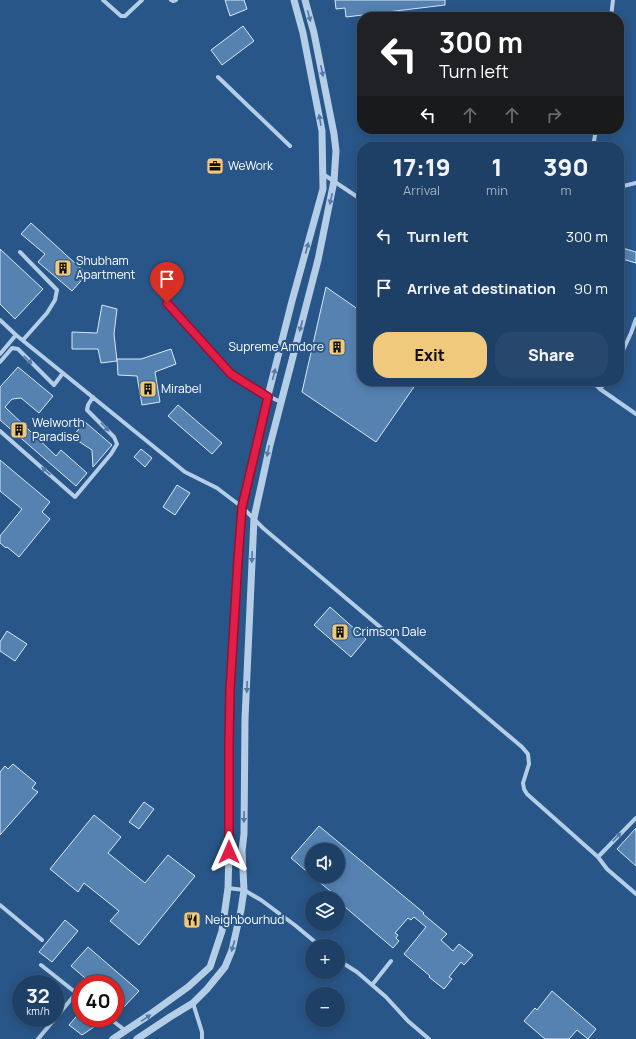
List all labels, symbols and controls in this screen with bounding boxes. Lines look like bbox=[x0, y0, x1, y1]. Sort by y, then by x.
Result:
one-way arrow bbox=[307, 10, 313, 23]
text: 300 m bbox=[439, 23, 523, 61]
icon: left bbox=[373, 28, 425, 80]
text: Turn left bbox=[439, 59, 509, 83]
one-way arrow bbox=[320, 65, 326, 77]
icon: left bbox=[417, 104, 439, 126]
icon: ahead bbox=[459, 104, 481, 126]
icon: ahead bbox=[501, 104, 523, 126]
icon: right bbox=[543, 104, 565, 126]
one-way arrow bbox=[317, 114, 323, 127]
text: 17:19 bbox=[392, 150, 451, 183]
text: 1 bbox=[492, 150, 502, 183]
text: 390 bbox=[543, 150, 589, 183]
office icon: WeWork bbox=[205, 156, 225, 176]
place label: WeWork bbox=[228, 157, 274, 174]
text: Arrival bbox=[403, 181, 440, 199]
text: min bbox=[486, 181, 508, 199]
text: m bbox=[560, 181, 571, 199]
one-way arrow bbox=[327, 193, 333, 205]
icon: left bbox=[373, 225, 395, 247]
text: Turn left bbox=[407, 226, 469, 247]
text: 300 m bbox=[566, 226, 608, 247]
one-way arrow bbox=[304, 242, 310, 254]
place label: Shubham Apartment bbox=[76, 252, 136, 283]
building icon: Shubham Apartment bbox=[53, 258, 73, 278]
pin bbox=[150, 262, 184, 303]
icon: arrive bbox=[156, 268, 178, 290]
icon: arrive bbox=[373, 277, 395, 299]
text: Arrive at destination bbox=[407, 278, 556, 299]
text: 90 m bbox=[574, 278, 608, 299]
one-way arrow bbox=[298, 320, 304, 332]
button: Exit bbox=[373, 332, 487, 378]
button: Share bbox=[495, 332, 608, 378]
building icon: Supreme Amdore bbox=[327, 337, 347, 357]
place label: Supreme Amdore bbox=[229, 338, 324, 355]
one-way arrow bbox=[23, 355, 33, 365]
one-way arrow bbox=[271, 368, 277, 380]
building icon: Mirabel bbox=[138, 379, 158, 399]
place label: Mirabel bbox=[161, 380, 202, 397]
place label: Welworth Paradise bbox=[32, 414, 85, 445]
building icon: Welworth Paradise bbox=[9, 420, 29, 440]
one-way arrow bbox=[100, 422, 110, 432]
one-way arrow bbox=[265, 445, 271, 458]
one-way arrow bbox=[41, 467, 50, 476]
one-way arrow bbox=[249, 551, 255, 564]
building icon: Crimson Dale bbox=[330, 622, 350, 642]
place label: Crimson Dale bbox=[353, 623, 426, 640]
one-way arrow bbox=[243, 681, 250, 693]
one-way arrow bbox=[241, 811, 247, 824]
position arrow bbox=[208, 831, 250, 873]
one-way arrow bbox=[612, 832, 622, 842]
map controls bbox=[305, 843, 345, 1027]
button: sound bbox=[305, 843, 345, 883]
button: layers bbox=[305, 891, 345, 931]
restaurant icon: Neighbourhud bbox=[182, 910, 202, 930]
place label: Neighbourhud bbox=[205, 911, 284, 928]
button: + bbox=[305, 939, 345, 979]
one-way arrow bbox=[230, 940, 236, 952]
speed limit sign: 40 bbox=[72, 975, 124, 1027]
text: 32 bbox=[26, 982, 50, 1009]
button: − bbox=[305, 987, 345, 1027]
text: km/h bbox=[26, 1004, 50, 1018]
one-way arrow bbox=[141, 1014, 151, 1022]

